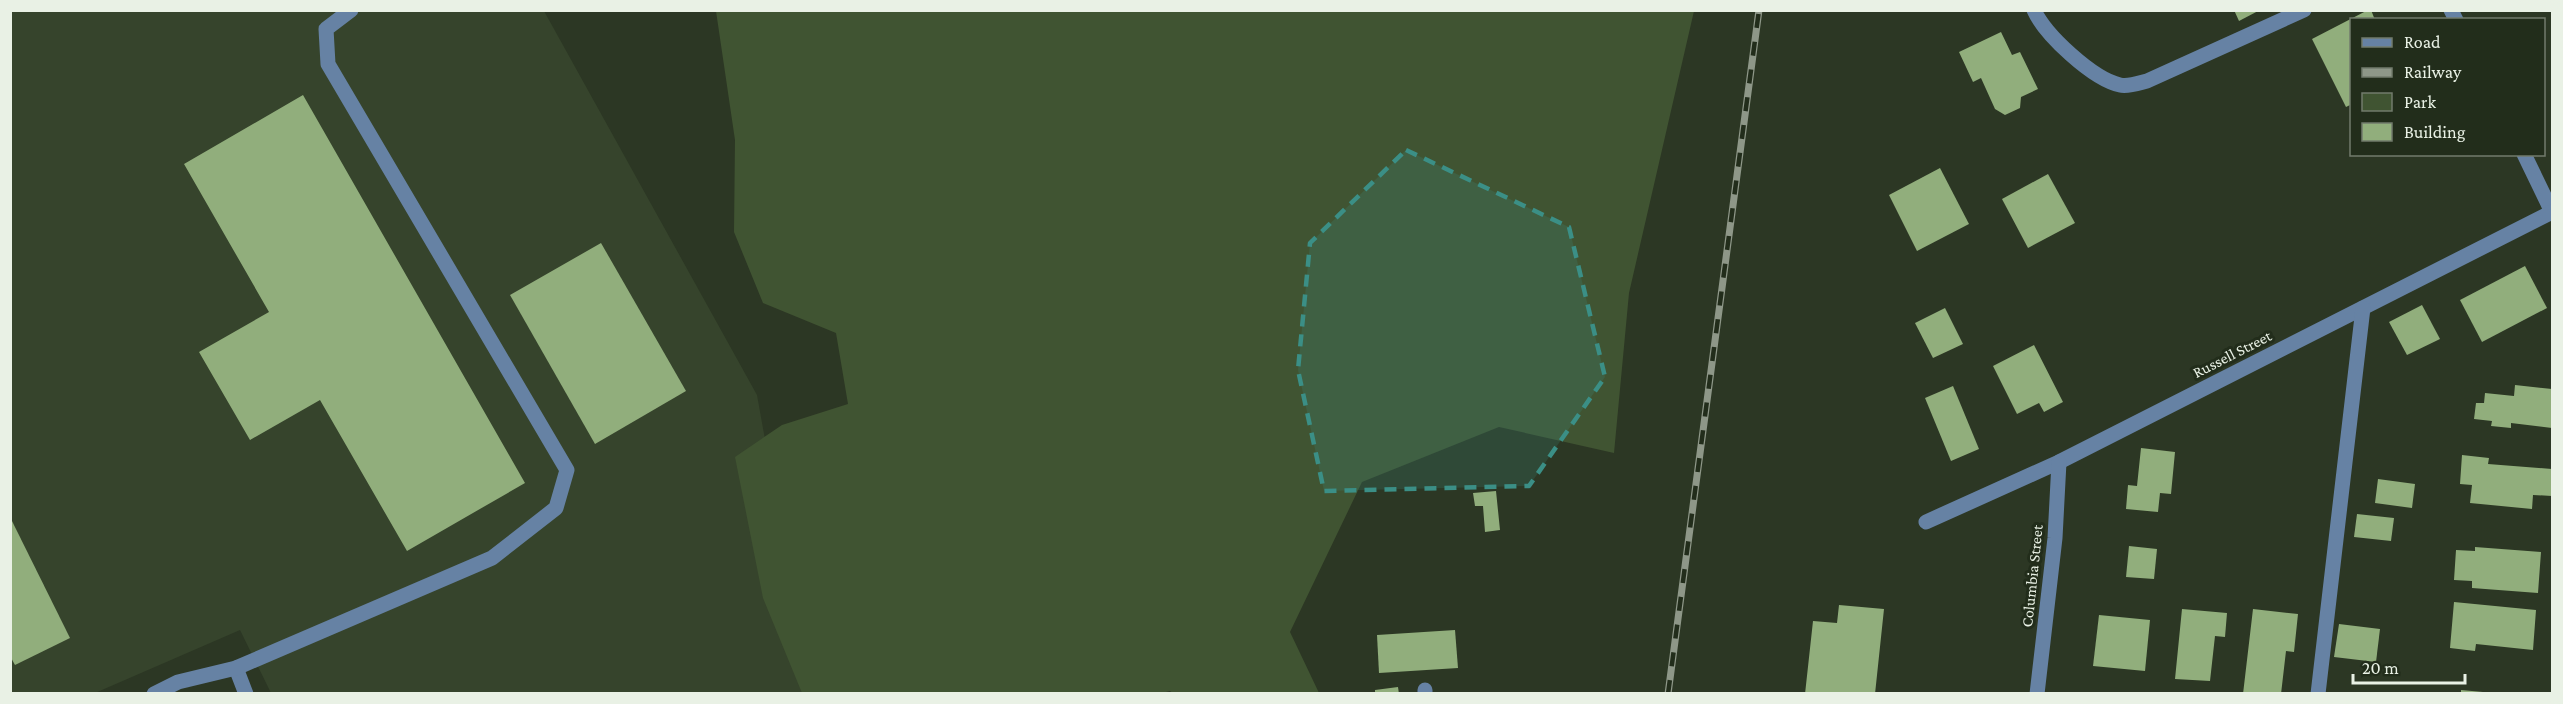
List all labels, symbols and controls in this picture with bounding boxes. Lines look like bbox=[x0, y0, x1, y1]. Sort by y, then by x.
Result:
legend bbox=[2350, 18, 2545, 156]
text: Road bbox=[2404, 32, 2441, 52]
text: Railway bbox=[2404, 62, 2462, 82]
text: Park bbox=[2404, 92, 2436, 112]
text: Building bbox=[2404, 122, 2466, 142]
street label: Russell Street bbox=[2190, 327, 2275, 381]
street label: Columbia Street bbox=[2018, 523, 2046, 628]
scale bar bbox=[2353, 647, 2466, 685]
text: 20 m bbox=[2362, 658, 2399, 678]

